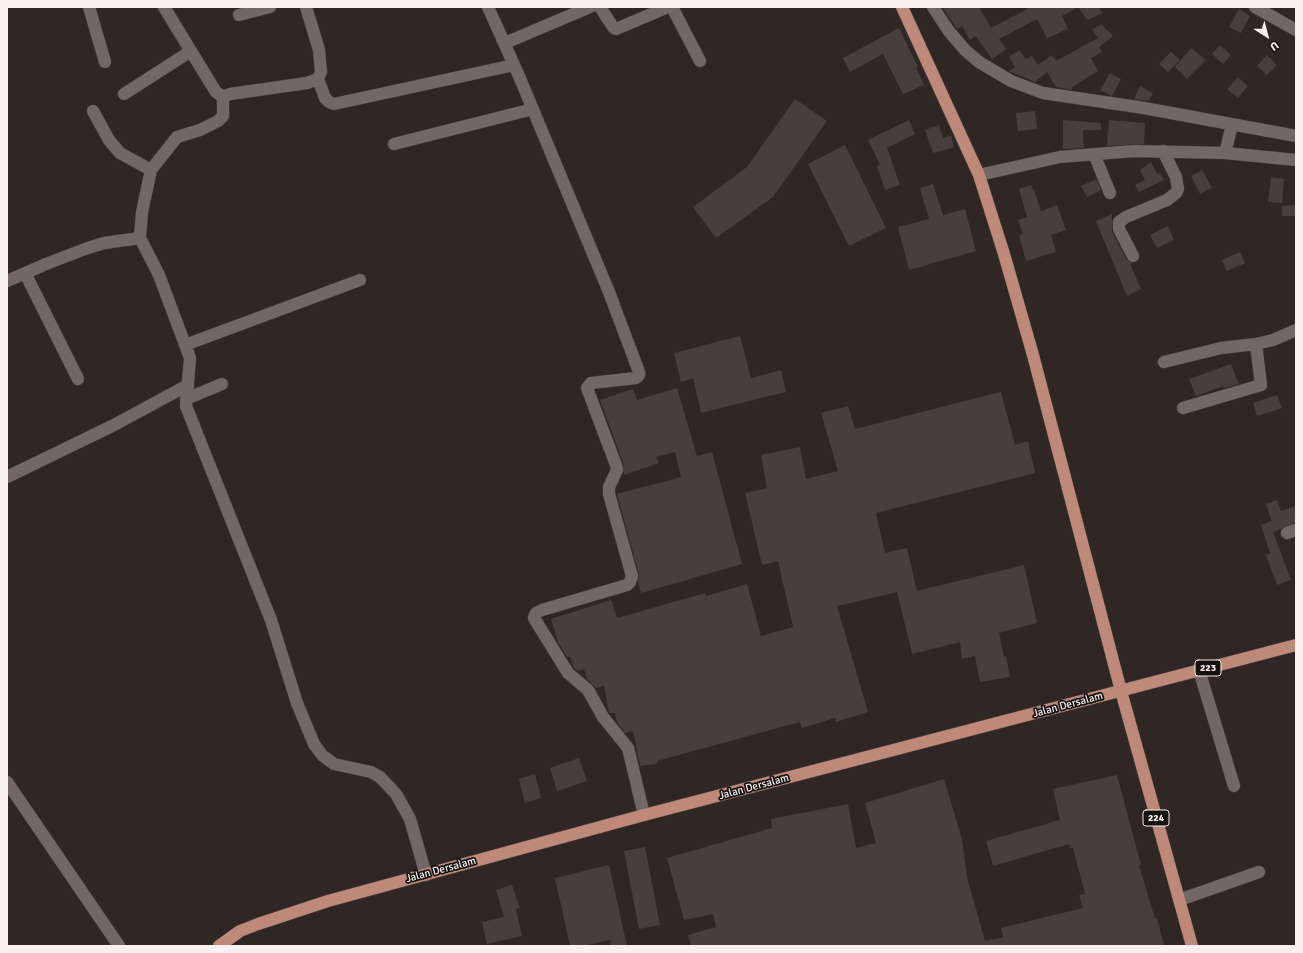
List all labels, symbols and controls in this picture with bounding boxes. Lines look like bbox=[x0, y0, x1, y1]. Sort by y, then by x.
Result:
north arrow bbox=[1247, 16, 1287, 56]
text: U bbox=[1268, 39, 1281, 54]
road number: 223 bbox=[1195, 660, 1221, 676]
street label: Jalan Dersalam bbox=[1031, 689, 1105, 721]
street label: Jalan Dersalam bbox=[717, 771, 791, 803]
road number: 224 bbox=[1143, 810, 1169, 826]
street label: Jalan Dersalam bbox=[404, 854, 478, 886]

